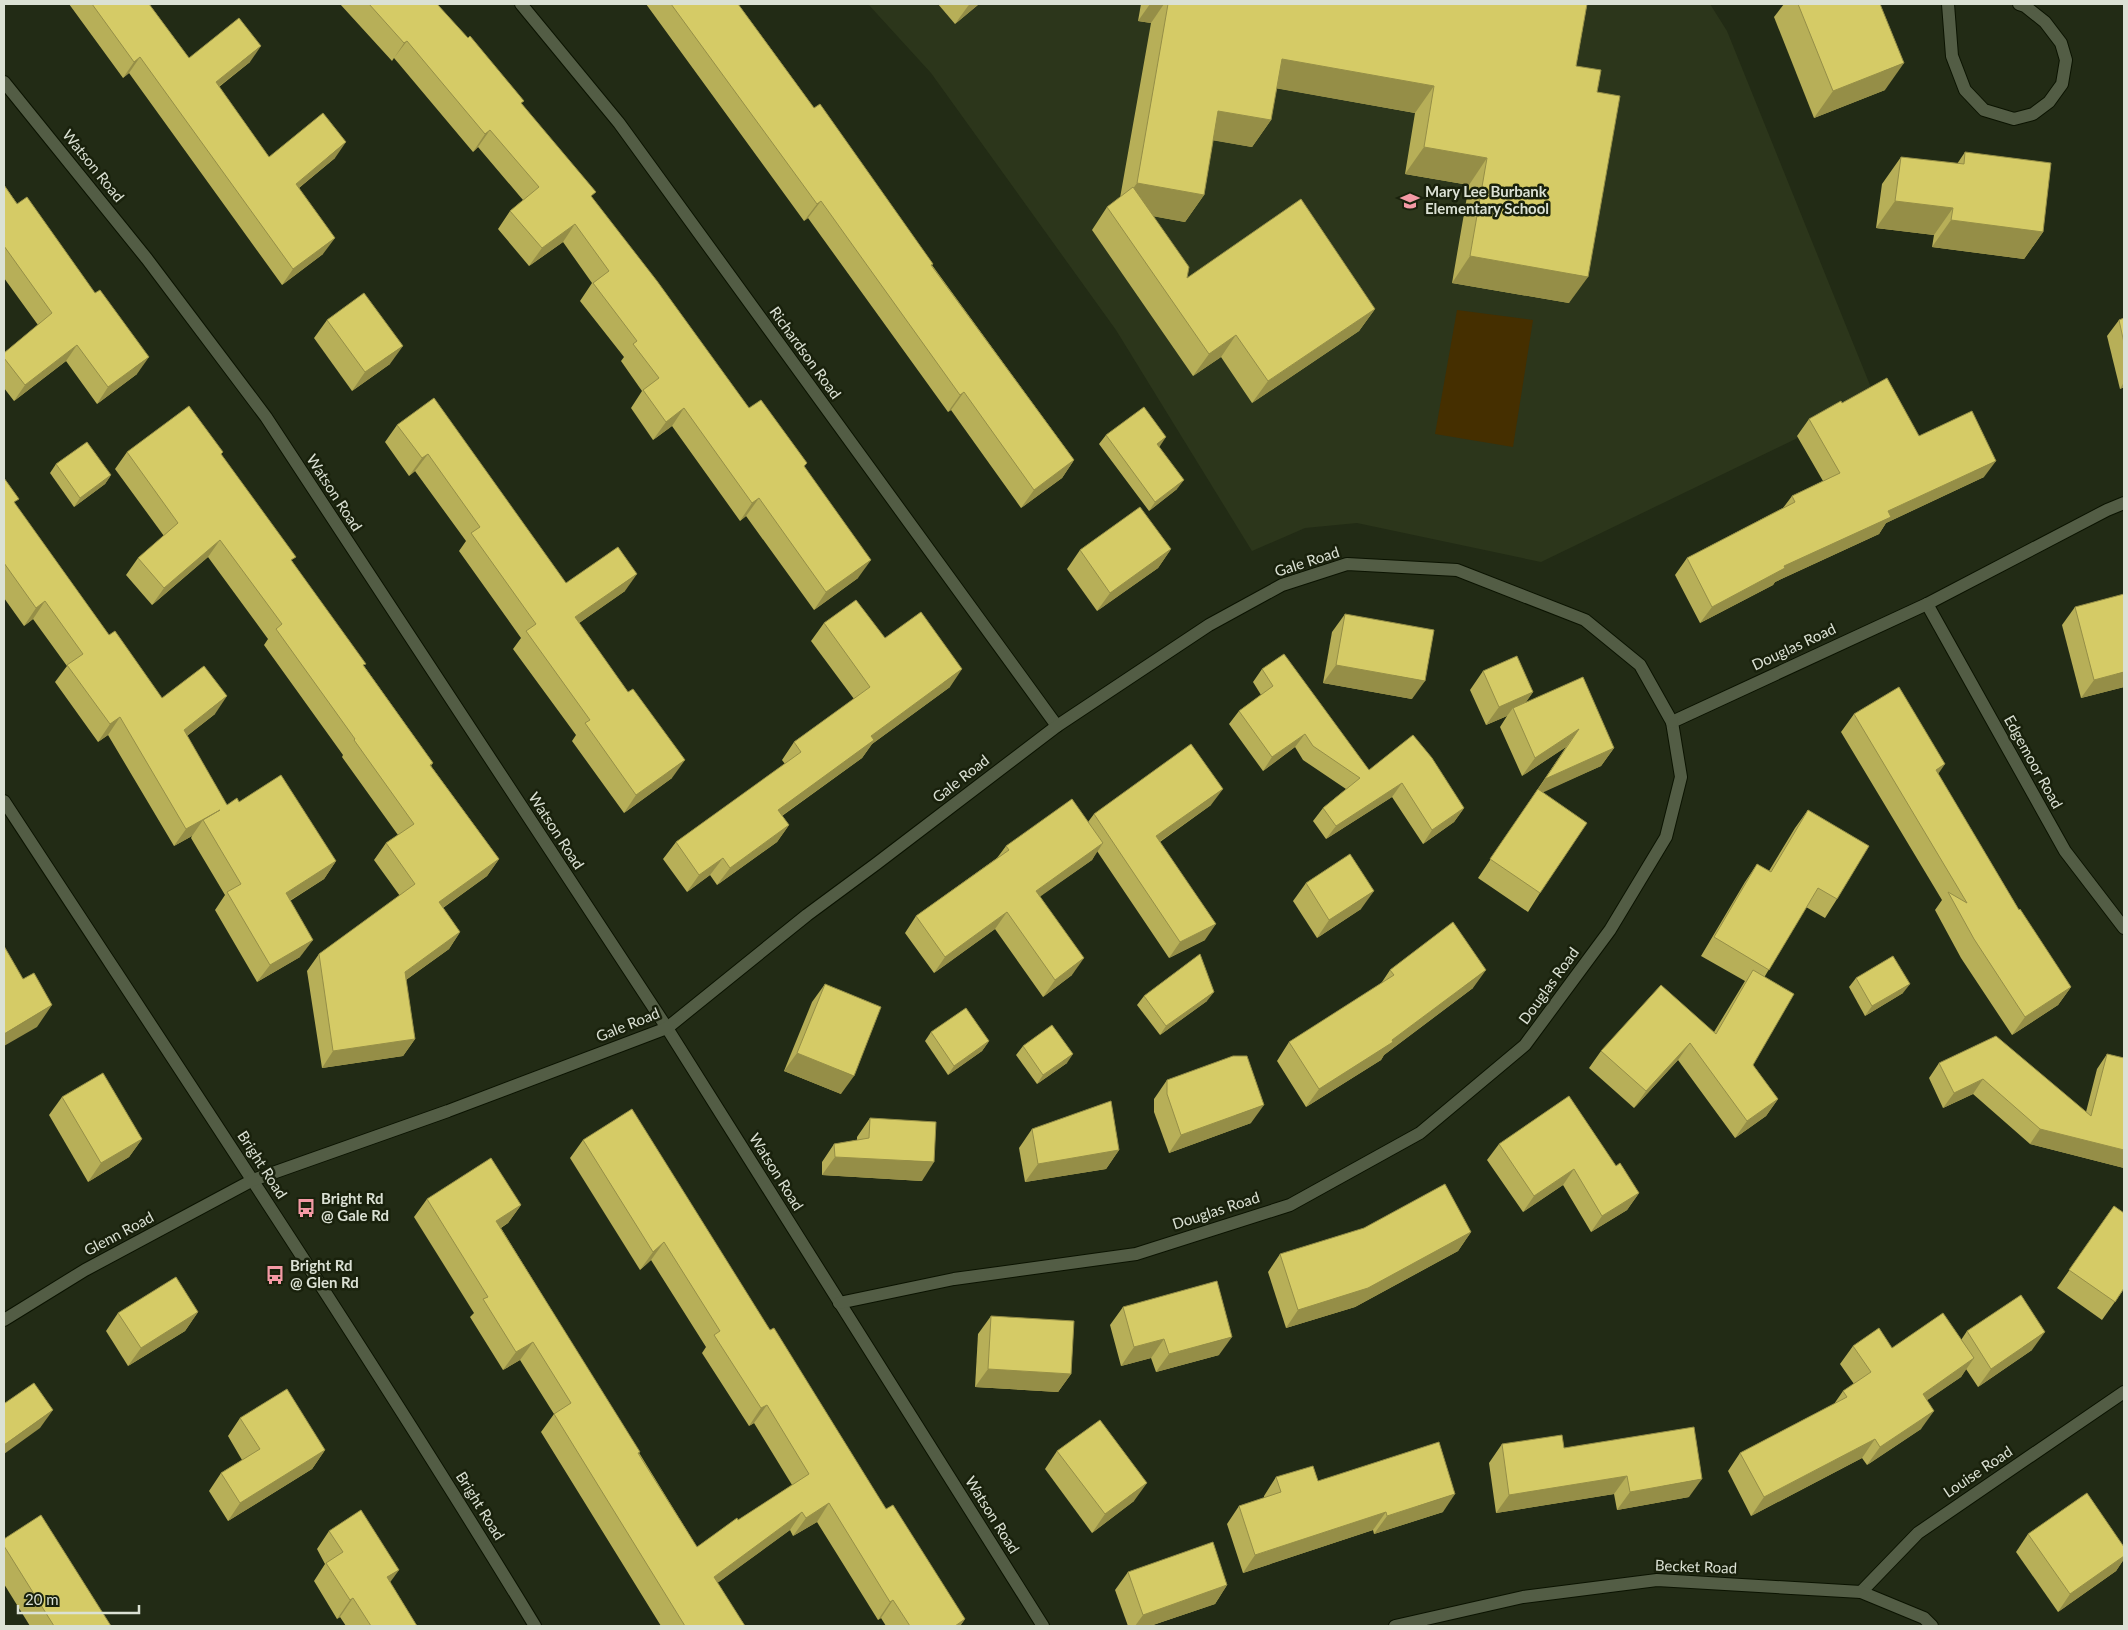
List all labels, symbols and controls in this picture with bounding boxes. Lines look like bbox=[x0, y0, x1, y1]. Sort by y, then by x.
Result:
street label: Watson Road bbox=[59, 126, 128, 205]
place label: Mary Lee Burbank Elementary School bbox=[1425, 182, 1549, 217]
school or university icon: Mary Lee Burbank Elementary School bbox=[1399, 190, 1421, 212]
street label: Richardson Road bbox=[766, 303, 845, 402]
street label: Watson Road bbox=[303, 451, 366, 534]
street label: Gale Road bbox=[1272, 542, 1341, 580]
street label: Douglas Road bbox=[1749, 619, 1838, 673]
street label: Edgemoor Road bbox=[2001, 712, 2067, 811]
street label: Gale Road bbox=[928, 751, 992, 806]
street label: Watson Road bbox=[525, 789, 588, 872]
street label: Douglas Road bbox=[1514, 943, 1582, 1027]
street label: Gale Road bbox=[593, 1003, 662, 1045]
street label: Bright Road bbox=[234, 1127, 291, 1202]
street label: Watson Road bbox=[746, 1129, 808, 1214]
street label: Douglas Road bbox=[1170, 1187, 1262, 1233]
place label: Bright Rd @ Gale Rd bbox=[321, 1189, 389, 1224]
bus stop icon: Bright Rd @ Gale Rd bbox=[295, 1197, 317, 1219]
street label: Glenn Road bbox=[81, 1207, 156, 1259]
place label: Bright Rd @ Glen Rd bbox=[290, 1256, 359, 1291]
bus stop icon: Bright Rd @ Glen Rd bbox=[264, 1264, 286, 1286]
street label: Louise Road bbox=[1940, 1442, 2015, 1501]
street label: Bright Road bbox=[453, 1468, 509, 1543]
street label: Watson Road bbox=[962, 1472, 1024, 1557]
street label: Becket Road bbox=[1655, 1556, 1737, 1576]
scale bar bbox=[18, 1582, 139, 1614]
text: 20 m bbox=[25, 1590, 59, 1608]

